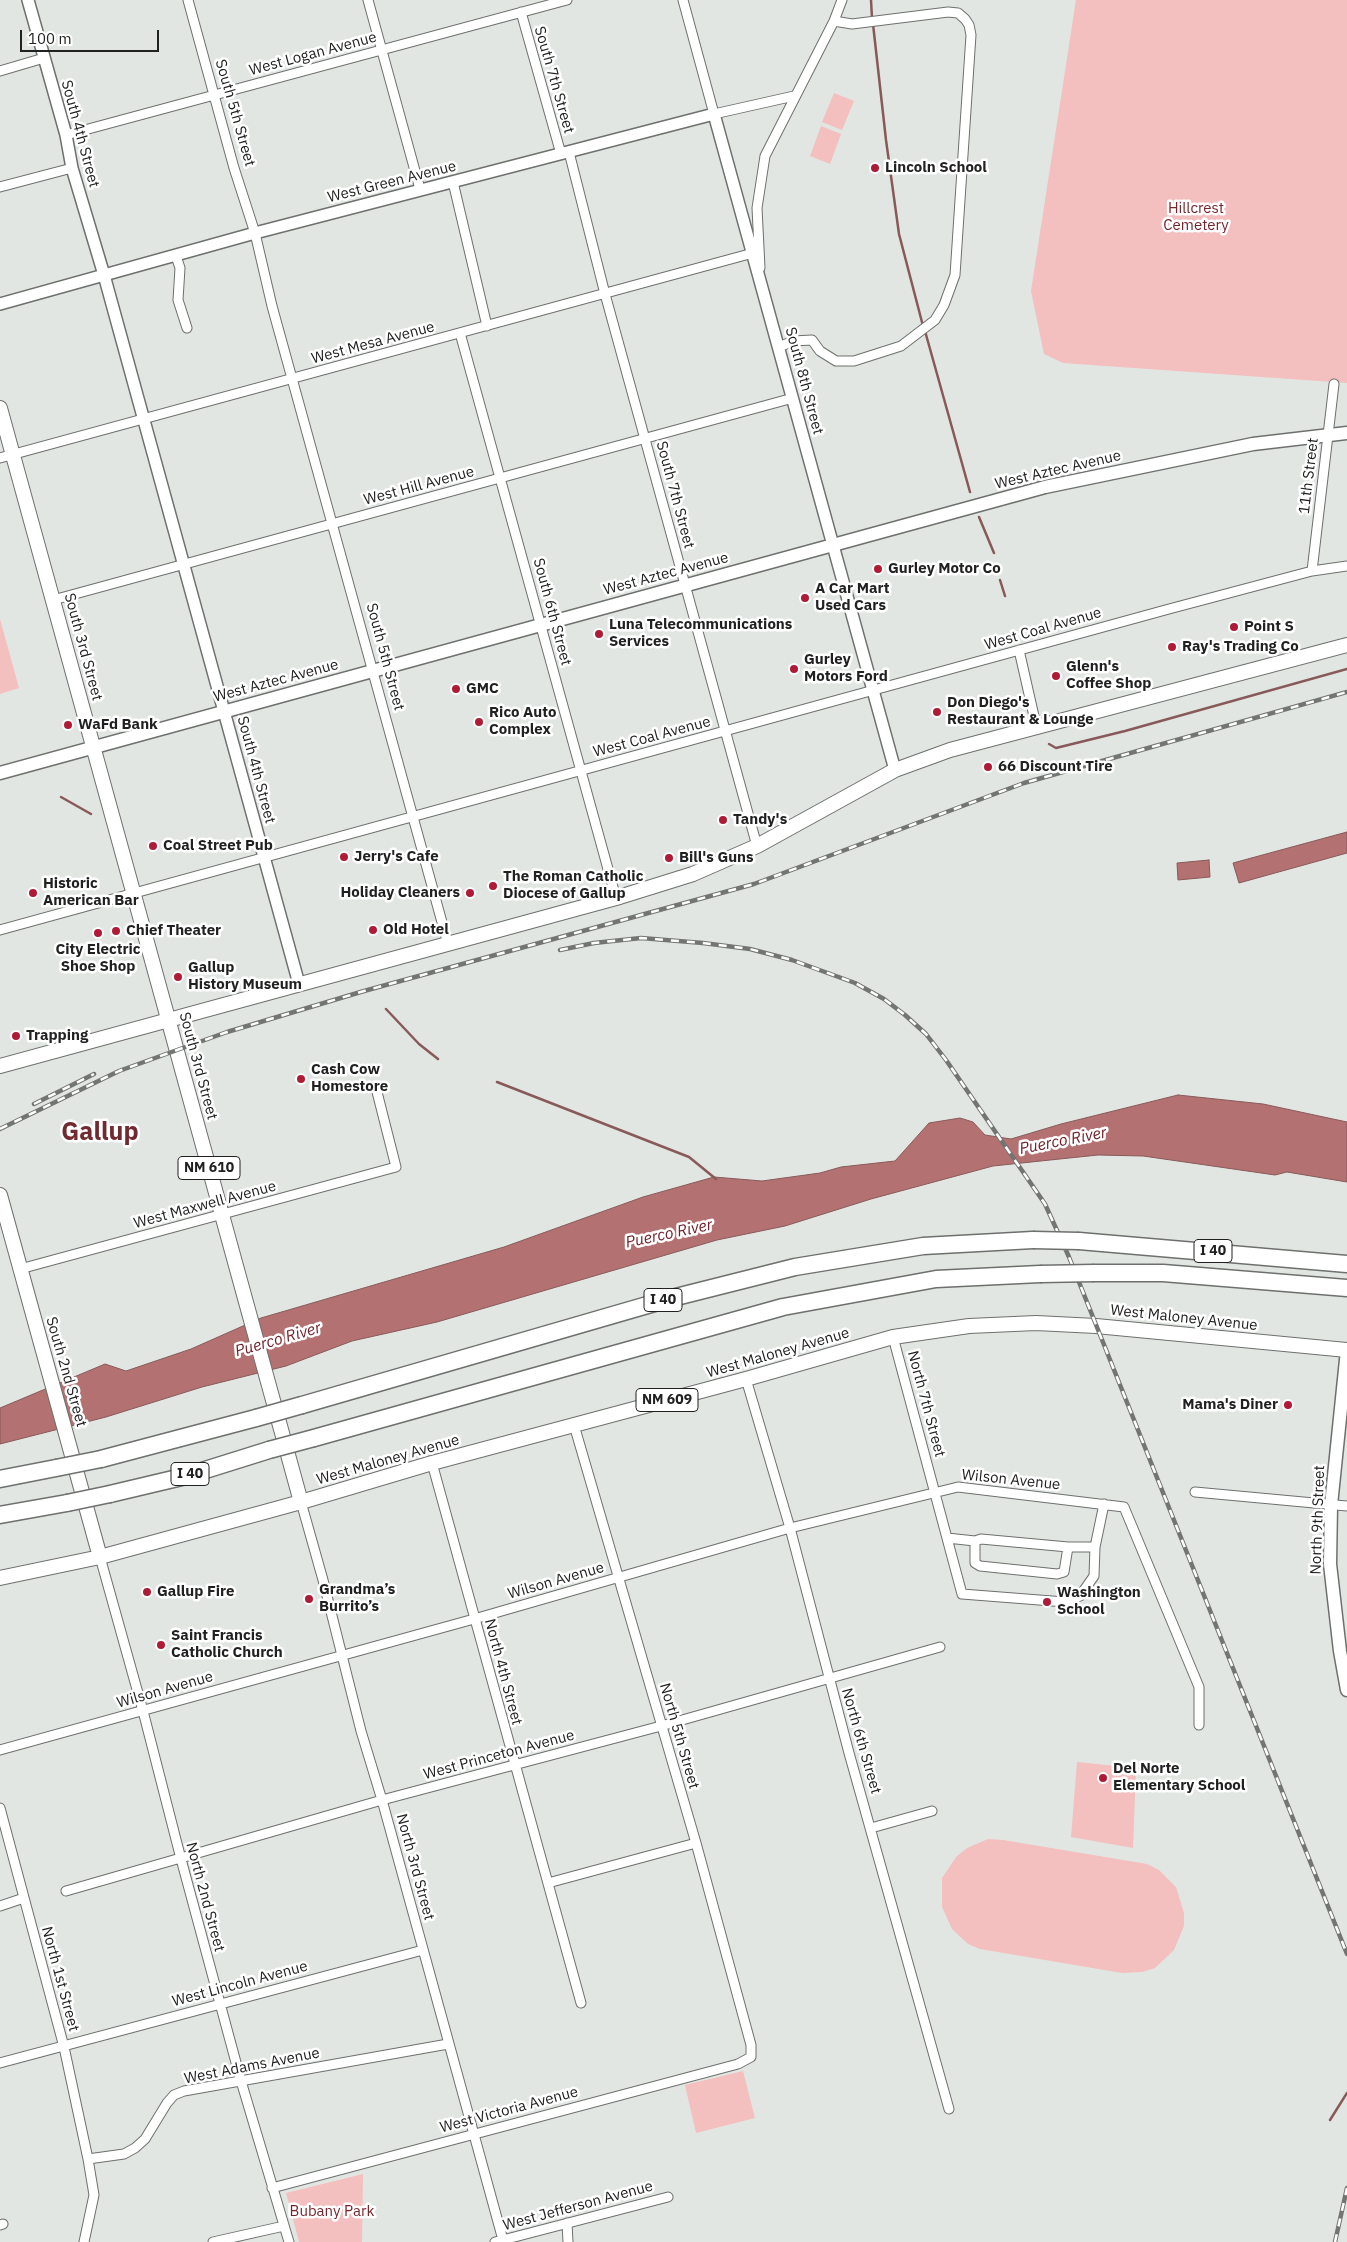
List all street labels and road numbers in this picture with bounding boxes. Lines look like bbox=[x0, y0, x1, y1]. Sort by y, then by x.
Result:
street label: South 7th Street bbox=[530, 24, 578, 136]
street label: West Logan Avenue bbox=[247, 28, 379, 80]
street label: South 5th Street bbox=[211, 57, 259, 169]
street label: South 4th Street bbox=[57, 78, 103, 190]
street label: West Green Avenue bbox=[326, 157, 458, 207]
street label: West Mesa Avenue bbox=[309, 318, 437, 368]
street label: South 8th Street bbox=[781, 325, 827, 437]
street label: 11th Street bbox=[1295, 437, 1323, 515]
street label: South 7th Street bbox=[652, 439, 698, 551]
street label: West Aztec Avenue bbox=[993, 447, 1123, 493]
street label: West Hill Avenue bbox=[362, 463, 476, 509]
street label: West Aztec Avenue bbox=[602, 549, 730, 599]
street label: South 6th Street bbox=[529, 556, 575, 668]
street label: South 3rd Street bbox=[60, 591, 106, 703]
street label: South 5th Street bbox=[362, 601, 408, 713]
street label: West Coal Avenue bbox=[982, 604, 1104, 654]
street label: West Aztec Avenue bbox=[212, 656, 340, 706]
street label: West Coal Avenue bbox=[591, 713, 713, 761]
street label: South 4th Street bbox=[233, 714, 279, 826]
street label: South 3rd Street bbox=[175, 1010, 221, 1122]
road number: NM 610 bbox=[178, 1156, 240, 1180]
street label: West Maxwell Avenue bbox=[132, 1177, 278, 1233]
road number: I 40 bbox=[1194, 1240, 1232, 1262]
road number: I 40 bbox=[644, 1288, 682, 1312]
street label: West Maloney Avenue bbox=[1110, 1301, 1258, 1335]
street label: South 2nd Street bbox=[42, 1315, 90, 1429]
street label: West Maloney Avenue bbox=[704, 1324, 852, 1382]
street label: North 7th Street bbox=[903, 1349, 949, 1459]
road number: NM 609 bbox=[636, 1388, 698, 1412]
street label: West Maloney Avenue bbox=[314, 1431, 462, 1489]
road number: I 40 bbox=[171, 1462, 209, 1486]
street label: North 9th Street bbox=[1307, 1465, 1329, 1575]
street label: Wilson Avenue bbox=[961, 1466, 1061, 1494]
street label: Wilson Avenue bbox=[506, 1559, 606, 1603]
street label: North 4th Street bbox=[480, 1617, 526, 1727]
street label: Wilson Avenue bbox=[115, 1668, 215, 1712]
street label: North 5th Street bbox=[655, 1681, 703, 1791]
street label: North 6th Street bbox=[837, 1686, 885, 1796]
street label: West Princeton Avenue bbox=[422, 1726, 576, 1784]
street label: North 3rd Street bbox=[392, 1812, 438, 1922]
street label: North 2nd Street bbox=[182, 1840, 228, 1954]
street label: North 1st Street bbox=[37, 1924, 83, 2034]
street label: West Lincoln Avenue bbox=[170, 1957, 310, 2011]
street label: West Adams Avenue bbox=[183, 2044, 321, 2088]
street label: West Victoria Avenue bbox=[438, 2083, 580, 2137]
street label: West Jefferson Avenue bbox=[501, 2177, 655, 2235]

